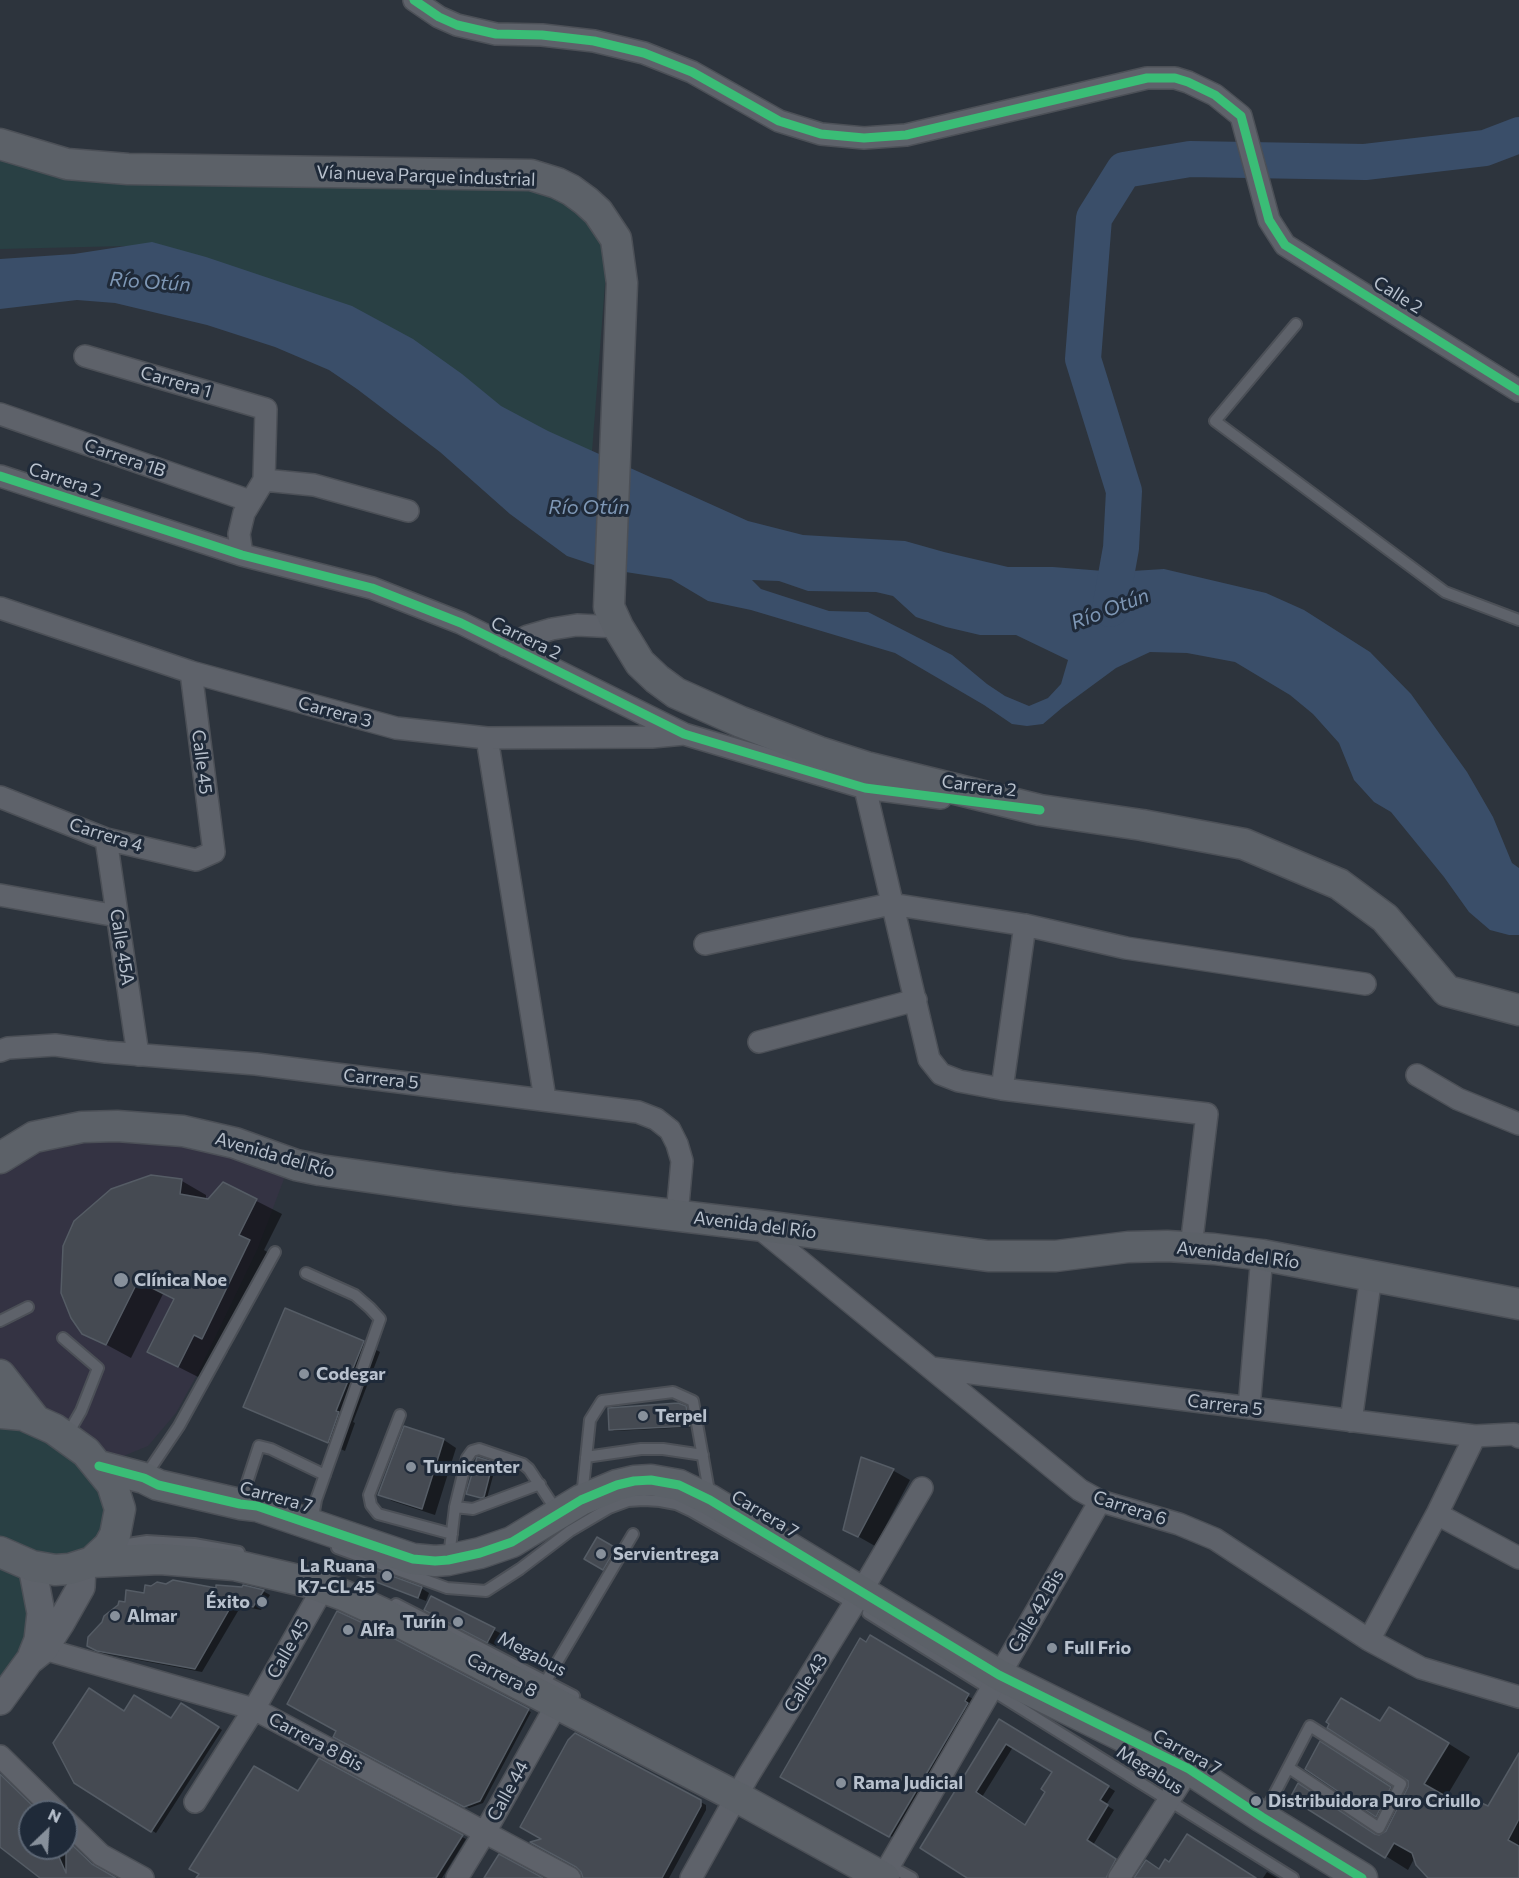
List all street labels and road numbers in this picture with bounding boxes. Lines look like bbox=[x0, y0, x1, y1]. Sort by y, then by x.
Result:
street label: Vía nueva Parque industrial bbox=[316, 161, 536, 191]
street label: Calle 2 bbox=[1369, 272, 1427, 318]
street label: Carrera 1 bbox=[138, 362, 214, 402]
street label: Carrera 1B bbox=[82, 434, 168, 482]
street label: Carrera 2 bbox=[26, 458, 104, 502]
street label: Carrera 2 bbox=[487, 612, 565, 664]
street label: Carrera 3 bbox=[296, 692, 374, 732]
street label: Calle 45 bbox=[187, 728, 217, 796]
street label: Carrera 2 bbox=[940, 771, 1018, 801]
street label: Carrera 4 bbox=[67, 814, 145, 856]
street label: Calle 45A bbox=[105, 907, 139, 987]
street label: Carrera 5 bbox=[342, 1064, 420, 1094]
street label: Avenida del Río bbox=[213, 1128, 337, 1182]
street label: Avenida del Río bbox=[692, 1207, 818, 1243]
street label: Avenida del Río bbox=[1175, 1237, 1301, 1273]
street label: Carrera 5 bbox=[1186, 1390, 1264, 1420]
street label: Carrera 7 bbox=[237, 1477, 315, 1517]
street label: Carrera 7 bbox=[727, 1486, 803, 1542]
street label: Carrera 6 bbox=[1090, 1486, 1170, 1530]
street label: Calle 42 Bis bbox=[1004, 1566, 1068, 1656]
street label: Calle 45 bbox=[262, 1615, 314, 1683]
street label: Megabus bbox=[494, 1627, 570, 1681]
street label: Carrera 8 bbox=[463, 1648, 541, 1702]
street label: Calle 43 bbox=[780, 1650, 832, 1716]
street label: Carrera 8 Bis bbox=[265, 1708, 367, 1776]
street label: Carrera 7 bbox=[1149, 1724, 1225, 1780]
street label: Megabus bbox=[1113, 1741, 1187, 1799]
street label: Calle 44 bbox=[483, 1757, 533, 1825]

